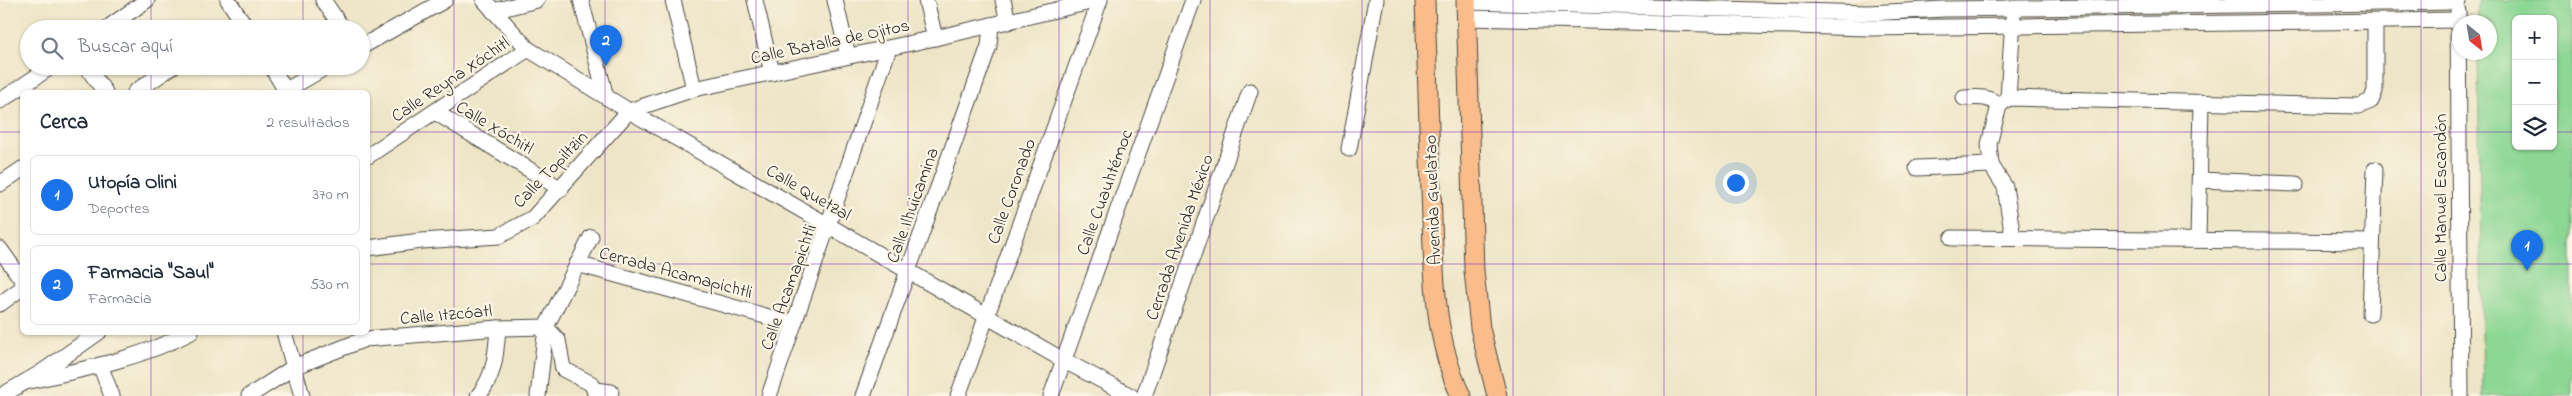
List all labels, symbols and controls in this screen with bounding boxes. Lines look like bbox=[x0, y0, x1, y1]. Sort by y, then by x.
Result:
street label: Calle Batalla de Ojitos bbox=[748, 13, 912, 73]
north arrow bbox=[2452, 15, 2497, 60]
map controls bbox=[2512, 15, 2557, 150]
button: + bbox=[2512, 15, 2557, 60]
search box bbox=[20, 20, 370, 75]
pin: 2 bbox=[590, 25, 622, 66]
street label: Calle Reyna Xóchitl bbox=[387, 31, 516, 130]
icon: search bbox=[38, 34, 66, 62]
text: Buscar aquí bbox=[78, 34, 173, 61]
button: − bbox=[2512, 60, 2557, 105]
street label: Calle Xóchitl bbox=[450, 95, 538, 162]
button: layers bbox=[2512, 105, 2557, 150]
text: Cerca bbox=[40, 108, 88, 138]
text: 2 resultados bbox=[267, 111, 350, 135]
street label: Calle Manuel Escandón bbox=[2429, 114, 2455, 282]
street label: Calle Topiltzin bbox=[508, 126, 595, 215]
street label: Calle Cuauhtémoc bbox=[1071, 126, 1141, 259]
street label: Avenida Guelatao bbox=[1419, 134, 1449, 266]
street label: Calle Coronado bbox=[982, 135, 1044, 248]
street label: Calle Ilhuicamina bbox=[881, 144, 947, 267]
street label: Cerrada Avenida México bbox=[1140, 151, 1221, 324]
street label: Calle Quetzal bbox=[761, 159, 855, 229]
text: Utopía Olini bbox=[88, 170, 177, 197]
your location bbox=[1723, 170, 1749, 196]
text: 1 bbox=[54, 183, 60, 207]
text: 370 m bbox=[312, 183, 349, 207]
text: Deportes bbox=[88, 197, 150, 221]
street label: Calle Acamapichtli bbox=[755, 221, 825, 354]
pin: 1 bbox=[2511, 230, 2543, 271]
street label: Cerrada Acamapichtli bbox=[596, 241, 755, 307]
text: Farmacia "Saul" bbox=[88, 260, 214, 287]
text: 2 bbox=[53, 273, 61, 297]
text: 530 m bbox=[310, 273, 349, 297]
text: Farmacia bbox=[88, 287, 152, 311]
street label: Calle Itzcóatl bbox=[399, 299, 493, 333]

